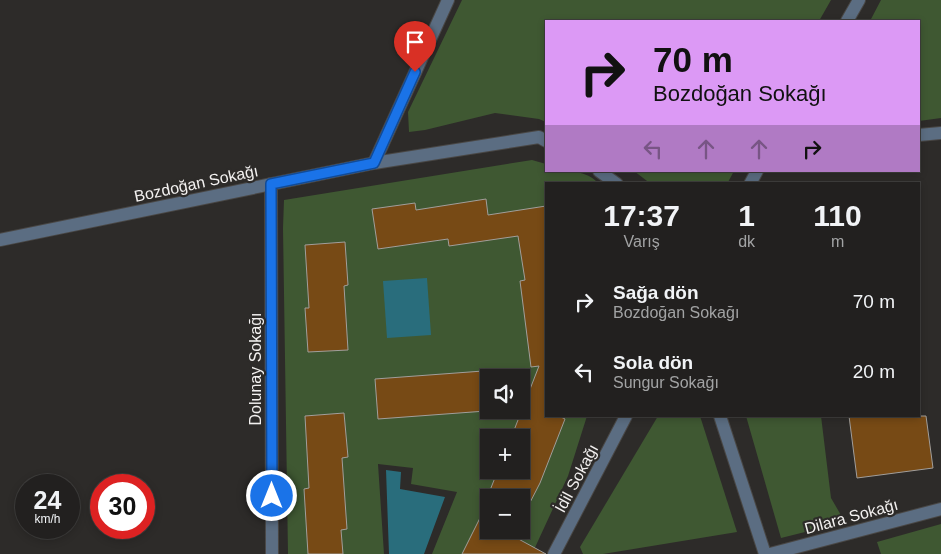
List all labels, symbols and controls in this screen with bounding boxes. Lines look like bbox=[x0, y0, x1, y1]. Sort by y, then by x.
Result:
pin bbox=[394, 21, 436, 72]
icon: arrive bbox=[401, 28, 429, 56]
icon: right bbox=[570, 40, 635, 105]
text: 70 m bbox=[653, 40, 733, 79]
text: Bozdoğan Sokağı bbox=[653, 81, 827, 106]
icon: left bbox=[639, 135, 667, 163]
icon: ahead bbox=[692, 135, 720, 163]
icon: ahead bbox=[745, 135, 773, 163]
icon: right bbox=[798, 135, 826, 163]
street label: Bozdoğan Sokağı bbox=[133, 162, 260, 205]
text: 17:37 bbox=[603, 199, 680, 232]
text: 1 bbox=[738, 199, 755, 232]
text: 110 bbox=[813, 199, 862, 232]
text: Varış bbox=[624, 233, 660, 250]
text: dk bbox=[738, 233, 755, 250]
text: m bbox=[831, 233, 844, 250]
text: Sağa dön bbox=[613, 282, 699, 303]
icon: right bbox=[570, 288, 598, 316]
text: 70 m bbox=[853, 291, 895, 312]
text: Bozdoğan Sokağı bbox=[613, 304, 739, 321]
street label: Dolunay Sokağı bbox=[247, 313, 264, 425]
text: Sola dön bbox=[613, 352, 693, 373]
icon: left bbox=[570, 358, 598, 386]
text: 20 m bbox=[853, 361, 895, 382]
map controls bbox=[480, 369, 530, 539]
button: sound bbox=[480, 369, 530, 419]
text: Sungur Sokağı bbox=[613, 374, 719, 391]
button: + bbox=[480, 429, 530, 479]
street label: İdil Sokağı bbox=[551, 441, 601, 515]
position arrow bbox=[245, 469, 297, 521]
speed limit sign: 30 bbox=[90, 474, 155, 539]
text: 24 bbox=[34, 486, 61, 514]
button: − bbox=[480, 489, 530, 539]
street label: Dilara Sokağı bbox=[803, 496, 900, 537]
text: km/h bbox=[34, 512, 61, 526]

